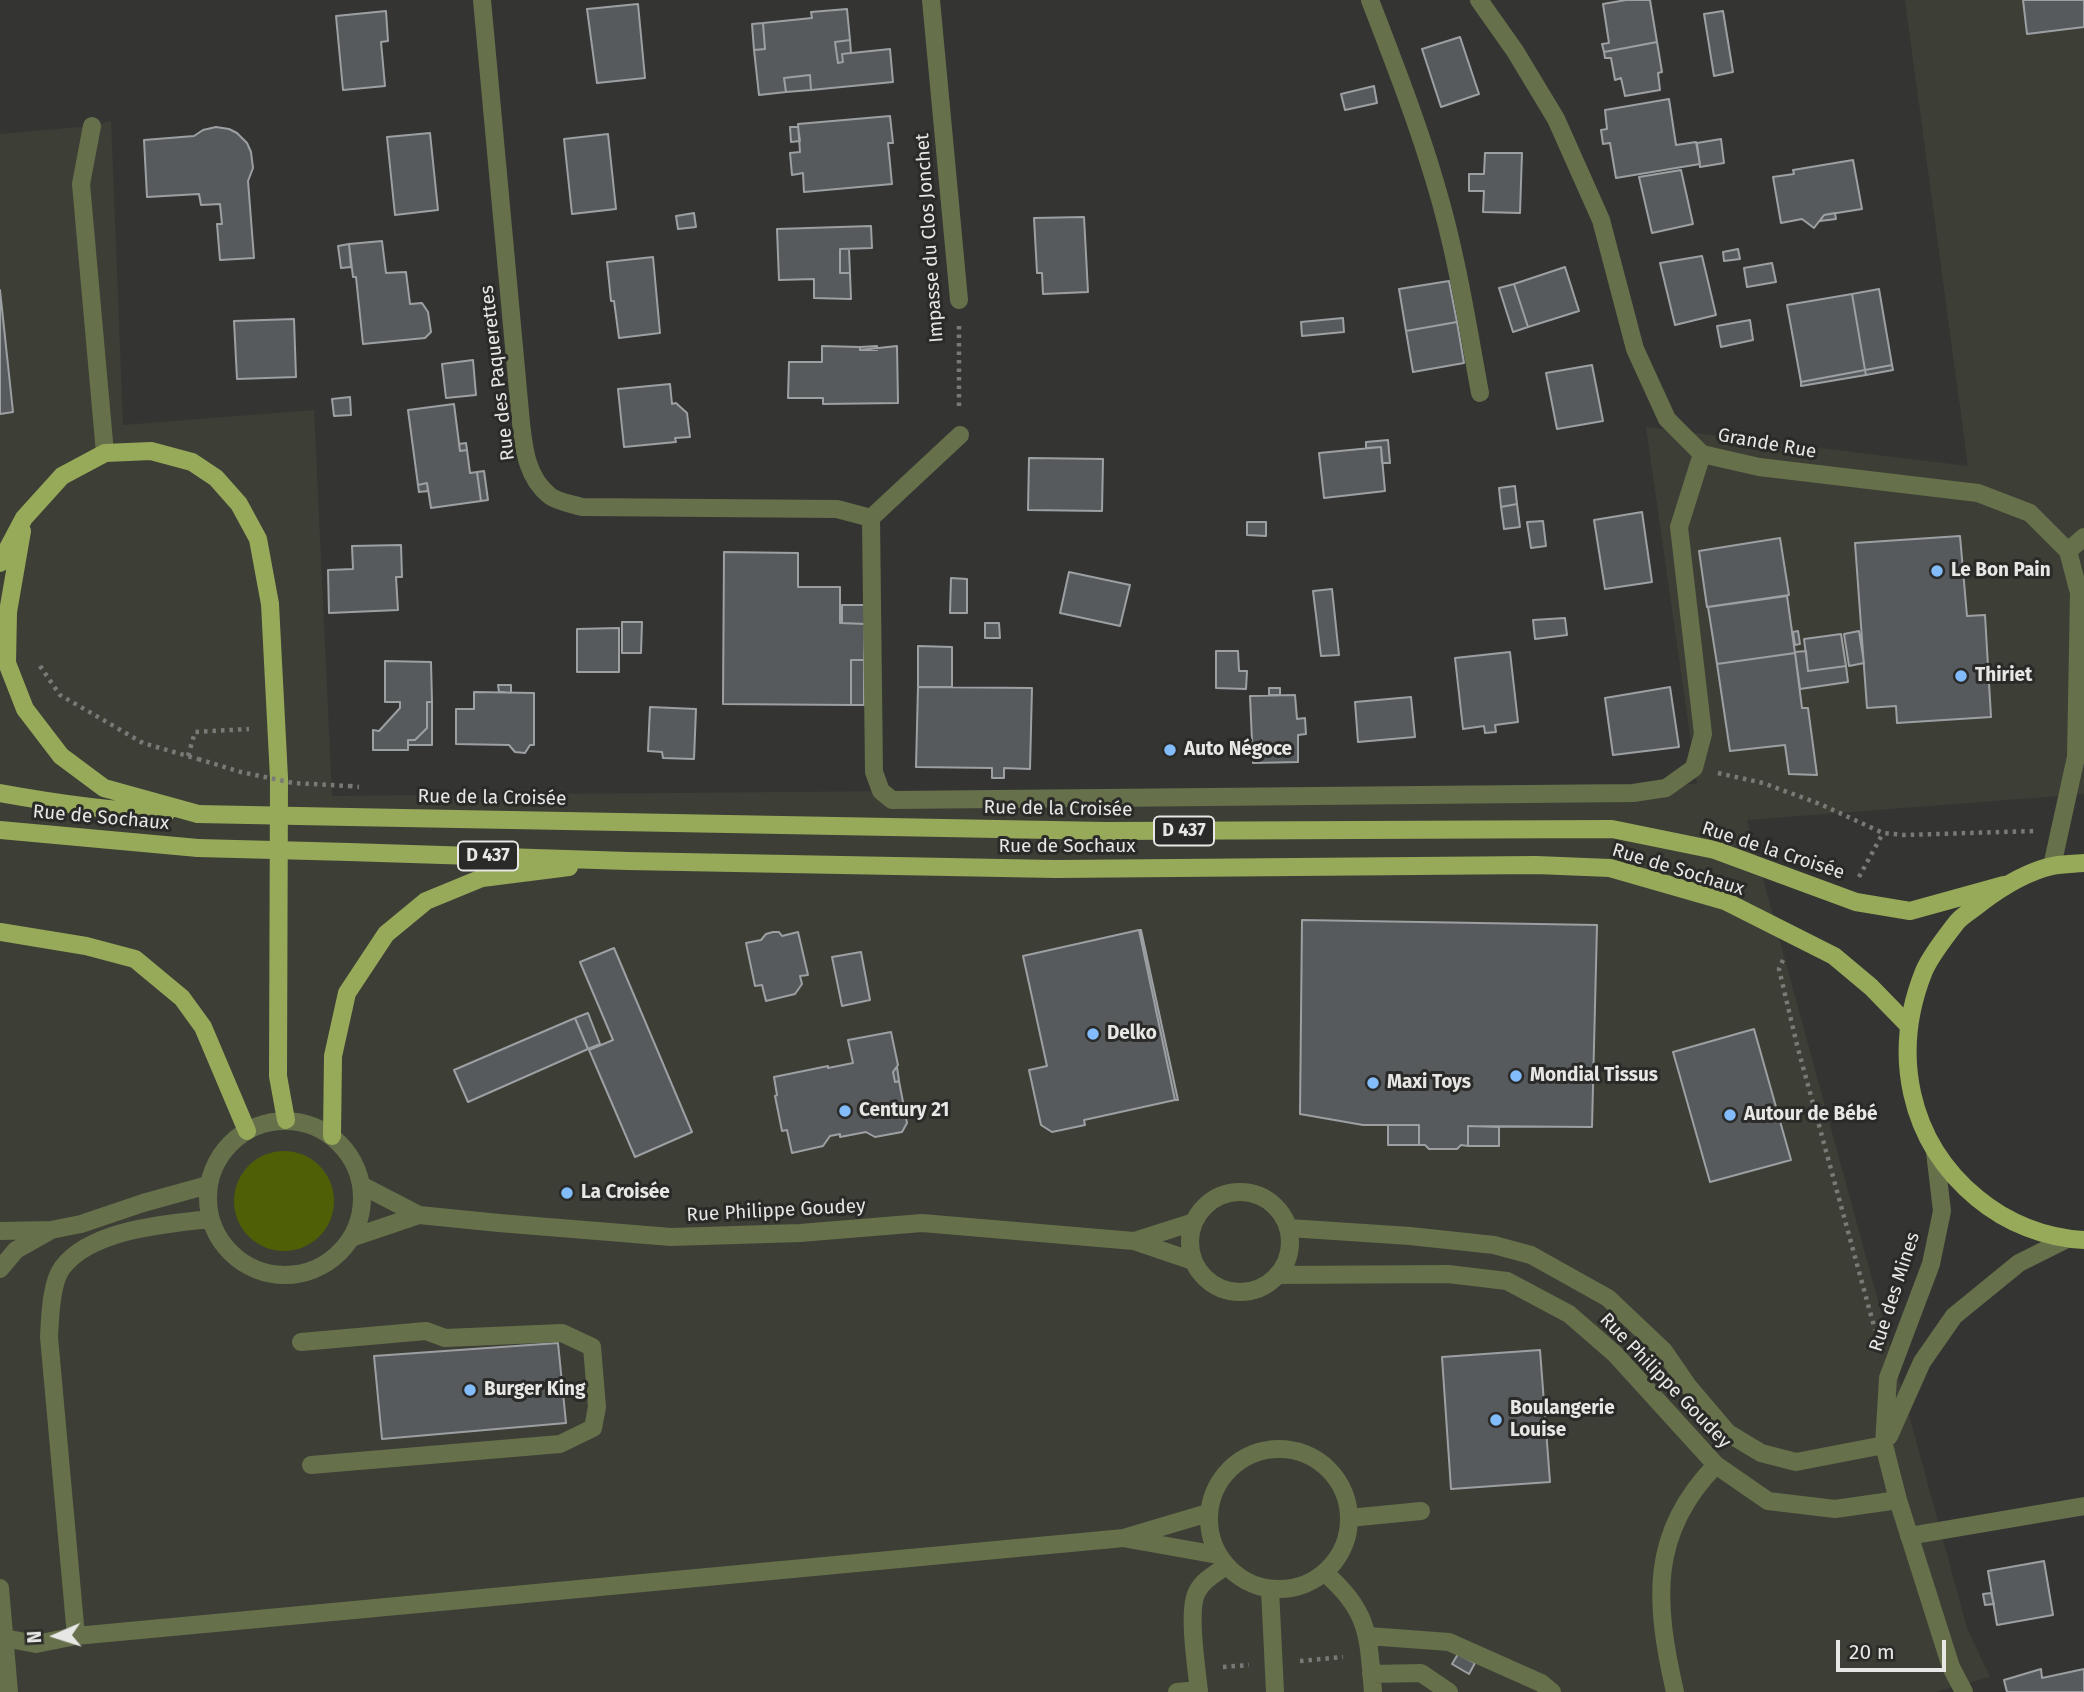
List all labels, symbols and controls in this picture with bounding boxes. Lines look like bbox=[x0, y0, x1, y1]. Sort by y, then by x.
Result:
street label: Impasse du Clos Jonchet bbox=[911, 133, 949, 343]
street label: Rue des Paquerettes bbox=[476, 284, 520, 462]
street label: Grande Rue bbox=[1716, 424, 1818, 464]
place label: Le Bon Pain bbox=[1951, 560, 2051, 582]
marker: Le Bon Pain bbox=[1929, 563, 1945, 579]
place label: Thiriet bbox=[1975, 665, 2032, 687]
marker: Thiriet bbox=[1953, 668, 1969, 684]
place label: Auto Négoce bbox=[1184, 739, 1292, 761]
marker: Auto Négoce bbox=[1162, 742, 1178, 758]
street label: Rue de la Croisée bbox=[417, 785, 567, 811]
street label: Rue de la Croisée bbox=[983, 796, 1133, 822]
street label: Rue de Sochaux bbox=[32, 801, 170, 835]
road number: D 437 bbox=[1154, 816, 1214, 846]
street label: Rue de la Croisée bbox=[1699, 817, 1847, 885]
street label: Rue de Sochaux bbox=[999, 836, 1135, 858]
street label: Rue de Sochaux bbox=[1609, 839, 1747, 901]
road number: D 437 bbox=[458, 842, 518, 870]
place label: Delko bbox=[1107, 1023, 1157, 1045]
marker: Delko bbox=[1085, 1026, 1101, 1042]
place label: Mondial Tissus bbox=[1530, 1065, 1658, 1087]
marker: Mondial Tissus bbox=[1508, 1068, 1524, 1084]
place label: Maxi Toys bbox=[1387, 1072, 1471, 1094]
marker: Maxi Toys bbox=[1365, 1075, 1381, 1091]
place label: Century 21 bbox=[859, 1100, 949, 1122]
marker: Century 21 bbox=[837, 1103, 853, 1119]
place label: Autour de Bébé bbox=[1744, 1104, 1878, 1126]
marker: Autour de Bébé bbox=[1722, 1107, 1738, 1123]
place label: La Croisée bbox=[581, 1182, 670, 1204]
marker: La Croisée bbox=[559, 1185, 575, 1201]
street label: Rue Philippe Goudey bbox=[686, 1195, 866, 1227]
street label: Rue des Mines bbox=[1865, 1229, 1925, 1355]
street label: Rue Philippe Goudey bbox=[1595, 1309, 1735, 1453]
place label: Burger King bbox=[484, 1379, 585, 1401]
marker: Burger King bbox=[462, 1382, 478, 1398]
place label: Boulangerie Louise bbox=[1510, 1398, 1615, 1442]
marker: Boulangerie Louise bbox=[1488, 1412, 1504, 1428]
north arrow bbox=[21, 1601, 91, 1671]
scale bar bbox=[1839, 1626, 1949, 1670]
text: N bbox=[23, 1630, 46, 1644]
text: 20 m bbox=[1849, 1639, 1895, 1665]

